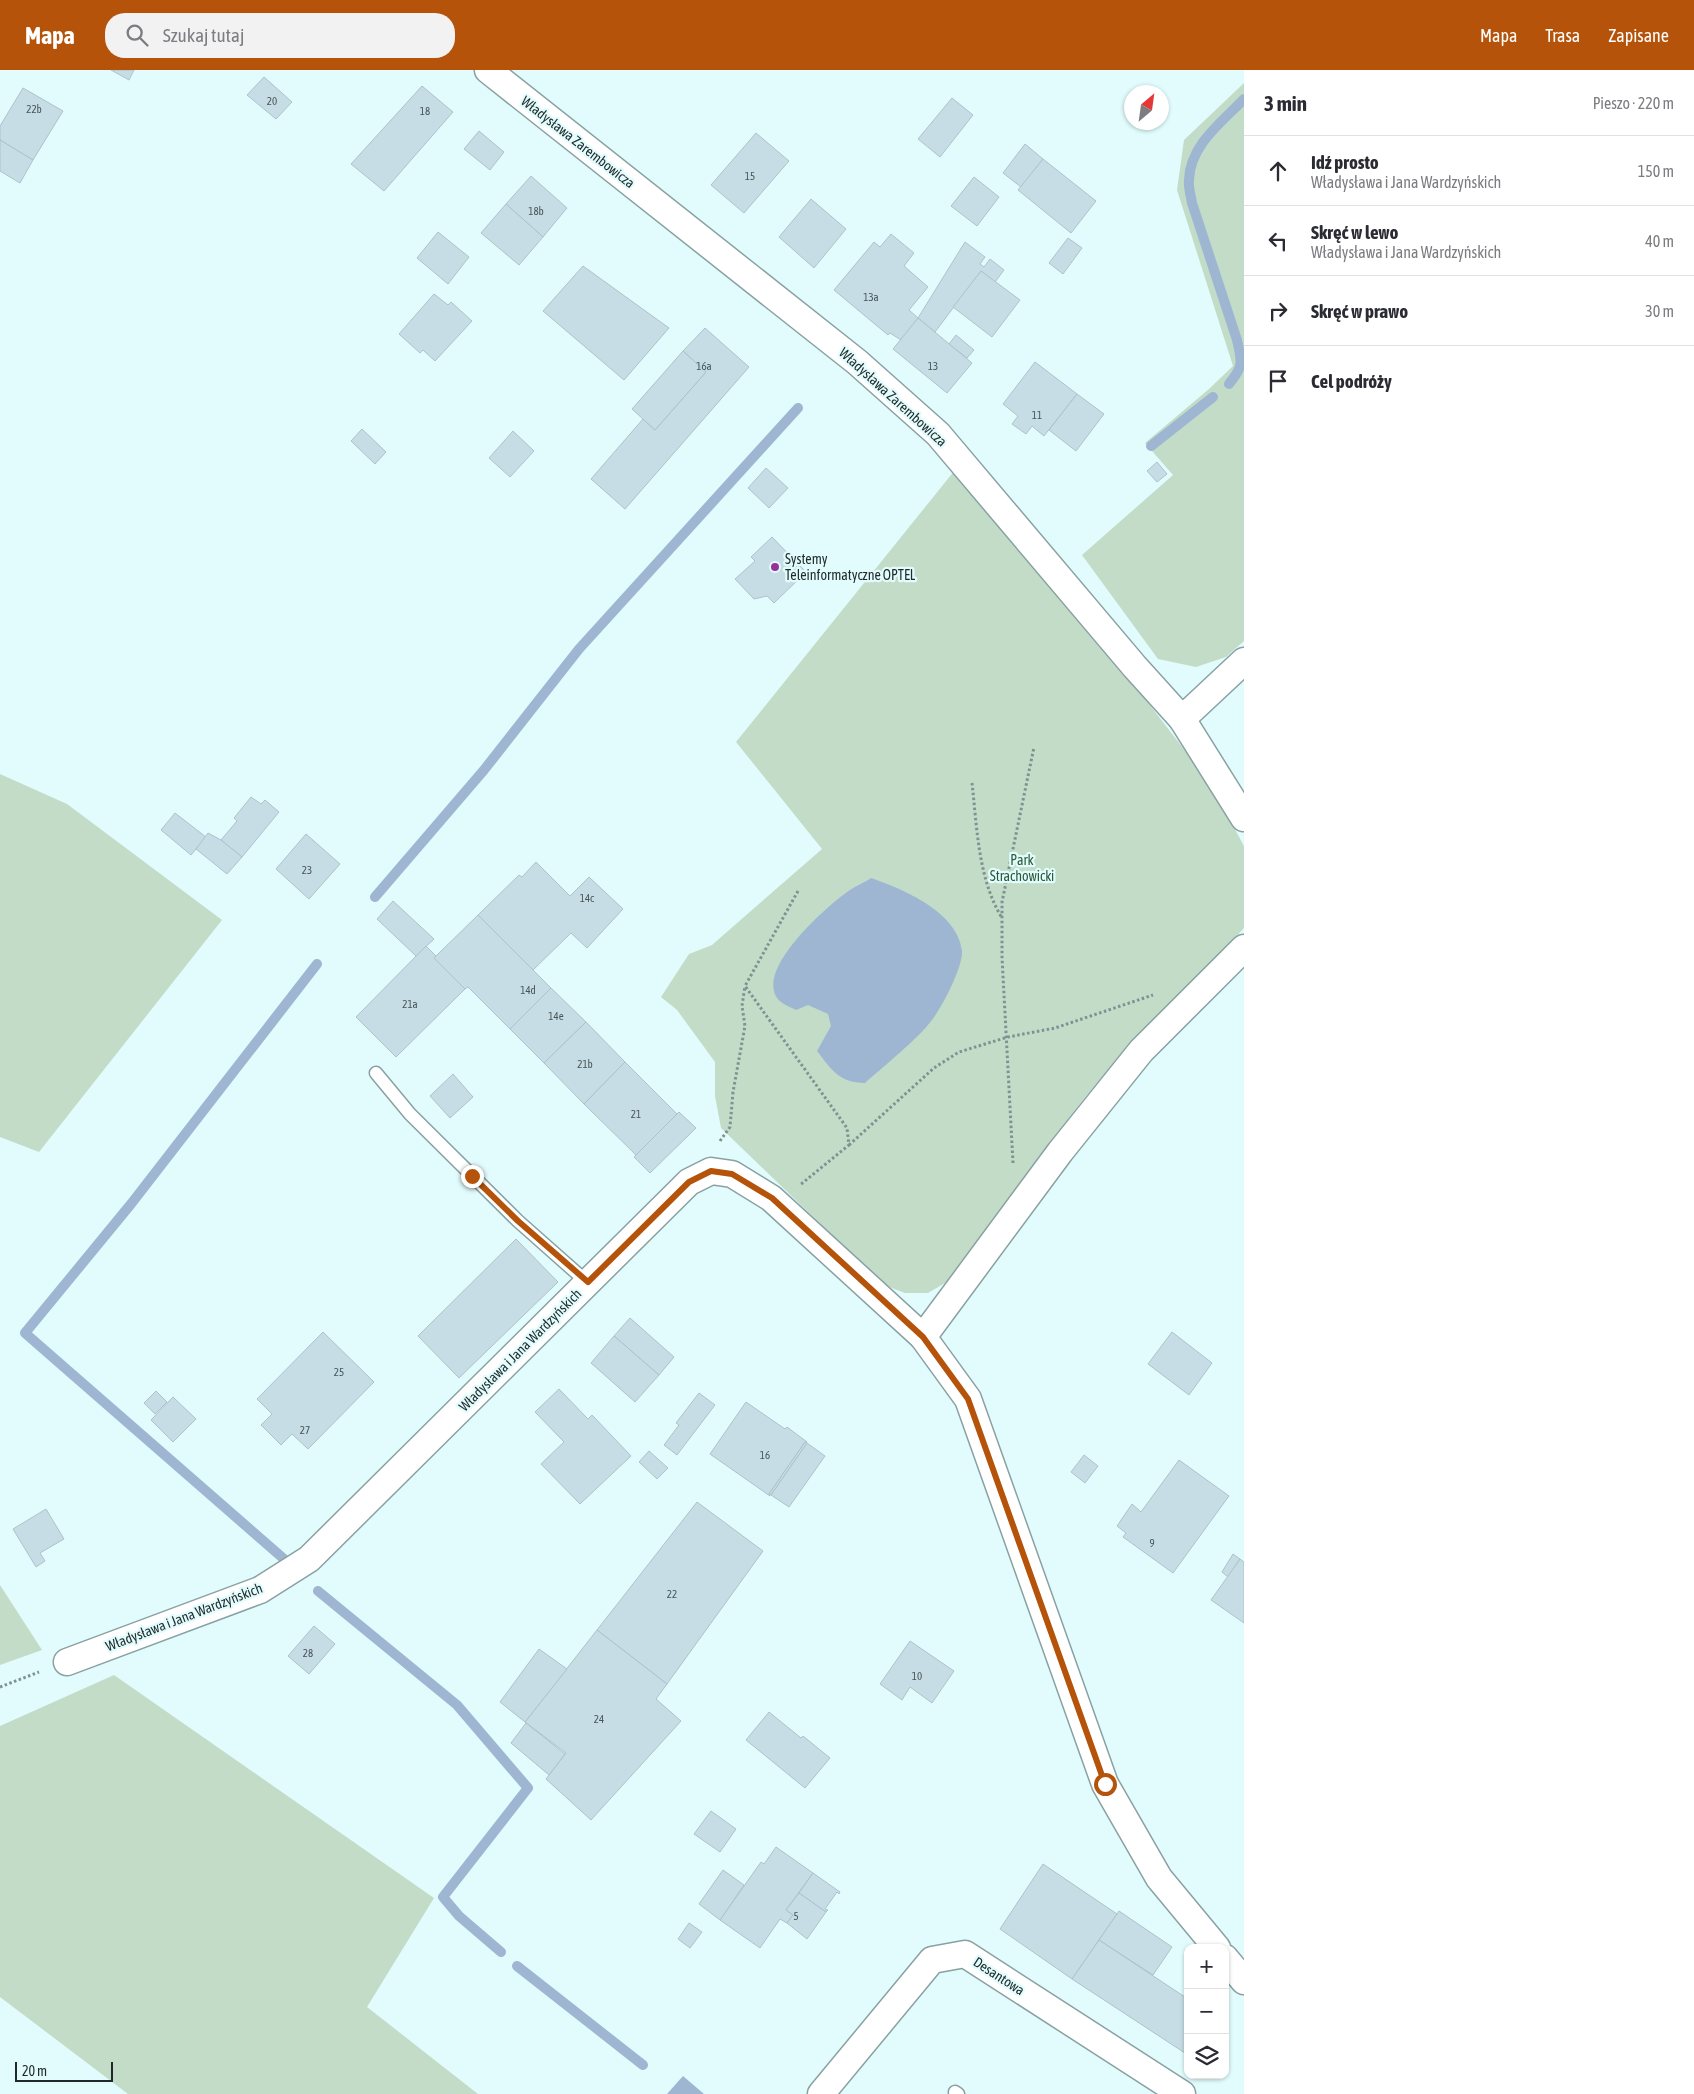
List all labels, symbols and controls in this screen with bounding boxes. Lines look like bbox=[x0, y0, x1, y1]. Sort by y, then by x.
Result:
search box bbox=[105, 13, 455, 58]
icon: search bbox=[123, 21, 151, 49]
text: Mapa bbox=[25, 22, 75, 49]
text: Szukaj tutaj bbox=[163, 24, 244, 46]
text: Mapa bbox=[1480, 25, 1517, 46]
text: Trasa bbox=[1545, 25, 1580, 46]
text: Zapisane bbox=[1608, 25, 1669, 46]
north arrow bbox=[1124, 85, 1169, 130]
text: 3 min bbox=[1264, 91, 1307, 115]
street label: Władysława Zarembowicza bbox=[518, 93, 638, 191]
text: Pieszo · 220 m bbox=[1593, 94, 1674, 112]
house number: 20 bbox=[267, 95, 277, 107]
house number: 22b bbox=[26, 103, 42, 115]
house number: 18 bbox=[420, 105, 430, 117]
text: Idź prosto bbox=[1311, 151, 1379, 173]
icon: ahead bbox=[1264, 157, 1292, 185]
text: 150 m bbox=[1638, 162, 1674, 180]
house number: 15 bbox=[745, 170, 755, 182]
text: Władysława i Jana Wardzyńskich bbox=[1311, 173, 1501, 191]
house number: 18b bbox=[528, 205, 544, 217]
text: Skręć w lewo bbox=[1311, 221, 1398, 243]
icon: left bbox=[1264, 227, 1292, 255]
text: 40 m bbox=[1645, 232, 1674, 250]
text: Władysława i Jana Wardzyńskich bbox=[1311, 243, 1501, 261]
house number: 13a bbox=[863, 291, 879, 303]
icon: right bbox=[1264, 297, 1292, 325]
text: Skręć w prawo bbox=[1311, 300, 1408, 322]
text: 30 m bbox=[1645, 302, 1674, 320]
street label: Władysława Zarembowicza bbox=[836, 344, 950, 450]
house number: 16a bbox=[696, 360, 712, 372]
house number: 13 bbox=[928, 360, 938, 372]
icon: arrive bbox=[1264, 367, 1292, 395]
text: Cel podróży bbox=[1311, 370, 1392, 392]
house number: 11 bbox=[1032, 409, 1042, 421]
place label: Systemy Teleinformatyczne OPTEL bbox=[785, 551, 916, 583]
marker: Systemy Teleinformatyczne OPTEL bbox=[769, 561, 781, 573]
park label: Park Strachowicki bbox=[990, 852, 1054, 884]
house number: 23 bbox=[302, 864, 312, 876]
house number: 14c bbox=[580, 892, 595, 904]
house number: 14d bbox=[520, 984, 536, 996]
house number: 21a bbox=[402, 998, 418, 1010]
house number: 14e bbox=[548, 1010, 564, 1022]
house number: 21b bbox=[577, 1058, 593, 1070]
house number: 21 bbox=[631, 1108, 641, 1120]
route end bbox=[461, 1165, 484, 1188]
street label: Władysława i Jana Wardzyńskich bbox=[456, 1286, 584, 1414]
house number: 25 bbox=[334, 1366, 344, 1378]
house number: 27 bbox=[300, 1424, 310, 1436]
house number: 16 bbox=[760, 1449, 770, 1461]
house number: 9 bbox=[1149, 1537, 1155, 1549]
street label: Władysława i Jana Wardzyńskich bbox=[103, 1580, 265, 1654]
house number: 22 bbox=[667, 1588, 677, 1600]
house number: 28 bbox=[303, 1647, 313, 1659]
house number: 10 bbox=[912, 1670, 922, 1682]
house number: 24 bbox=[594, 1713, 604, 1725]
route start bbox=[1094, 1773, 1117, 1796]
house number: 5 bbox=[793, 1910, 799, 1922]
map controls bbox=[1184, 1944, 1229, 2079]
button: + bbox=[1184, 1944, 1229, 1989]
street label: Desantowa bbox=[971, 1954, 1027, 1998]
button: − bbox=[1184, 1989, 1229, 2034]
button: layers bbox=[1184, 2034, 1229, 2079]
scale bar bbox=[15, 2059, 112, 2082]
text: 20 m bbox=[22, 2063, 47, 2079]

